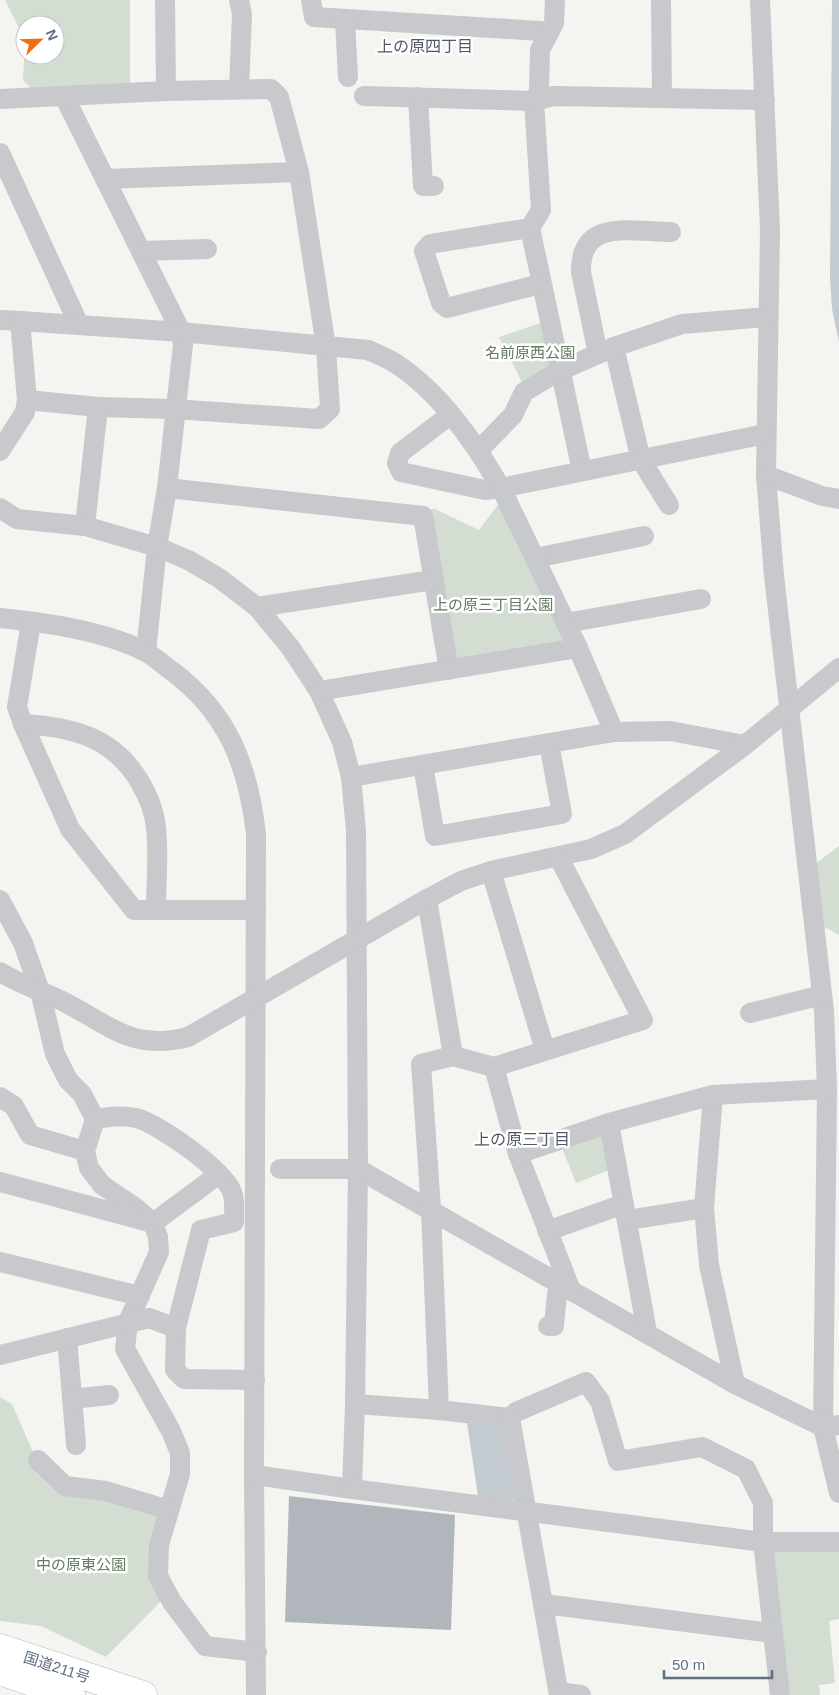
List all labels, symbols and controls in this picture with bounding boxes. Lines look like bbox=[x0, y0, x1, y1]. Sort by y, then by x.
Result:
north arrow bbox=[15, 15, 65, 65]
text: N bbox=[43, 27, 61, 43]
district label: 上の原四丁目 bbox=[377, 38, 473, 55]
park label: 名前原西公園 bbox=[485, 344, 575, 361]
park label: 上の原三丁目公園 bbox=[433, 596, 553, 613]
district label: 上の原三丁目 bbox=[474, 1131, 570, 1148]
park label: 中の原東公園 bbox=[36, 1556, 126, 1573]
street label: 国道211号 bbox=[22, 1648, 92, 1686]
scale bar bbox=[664, 1648, 772, 1680]
text: 50 m bbox=[672, 1656, 705, 1673]

